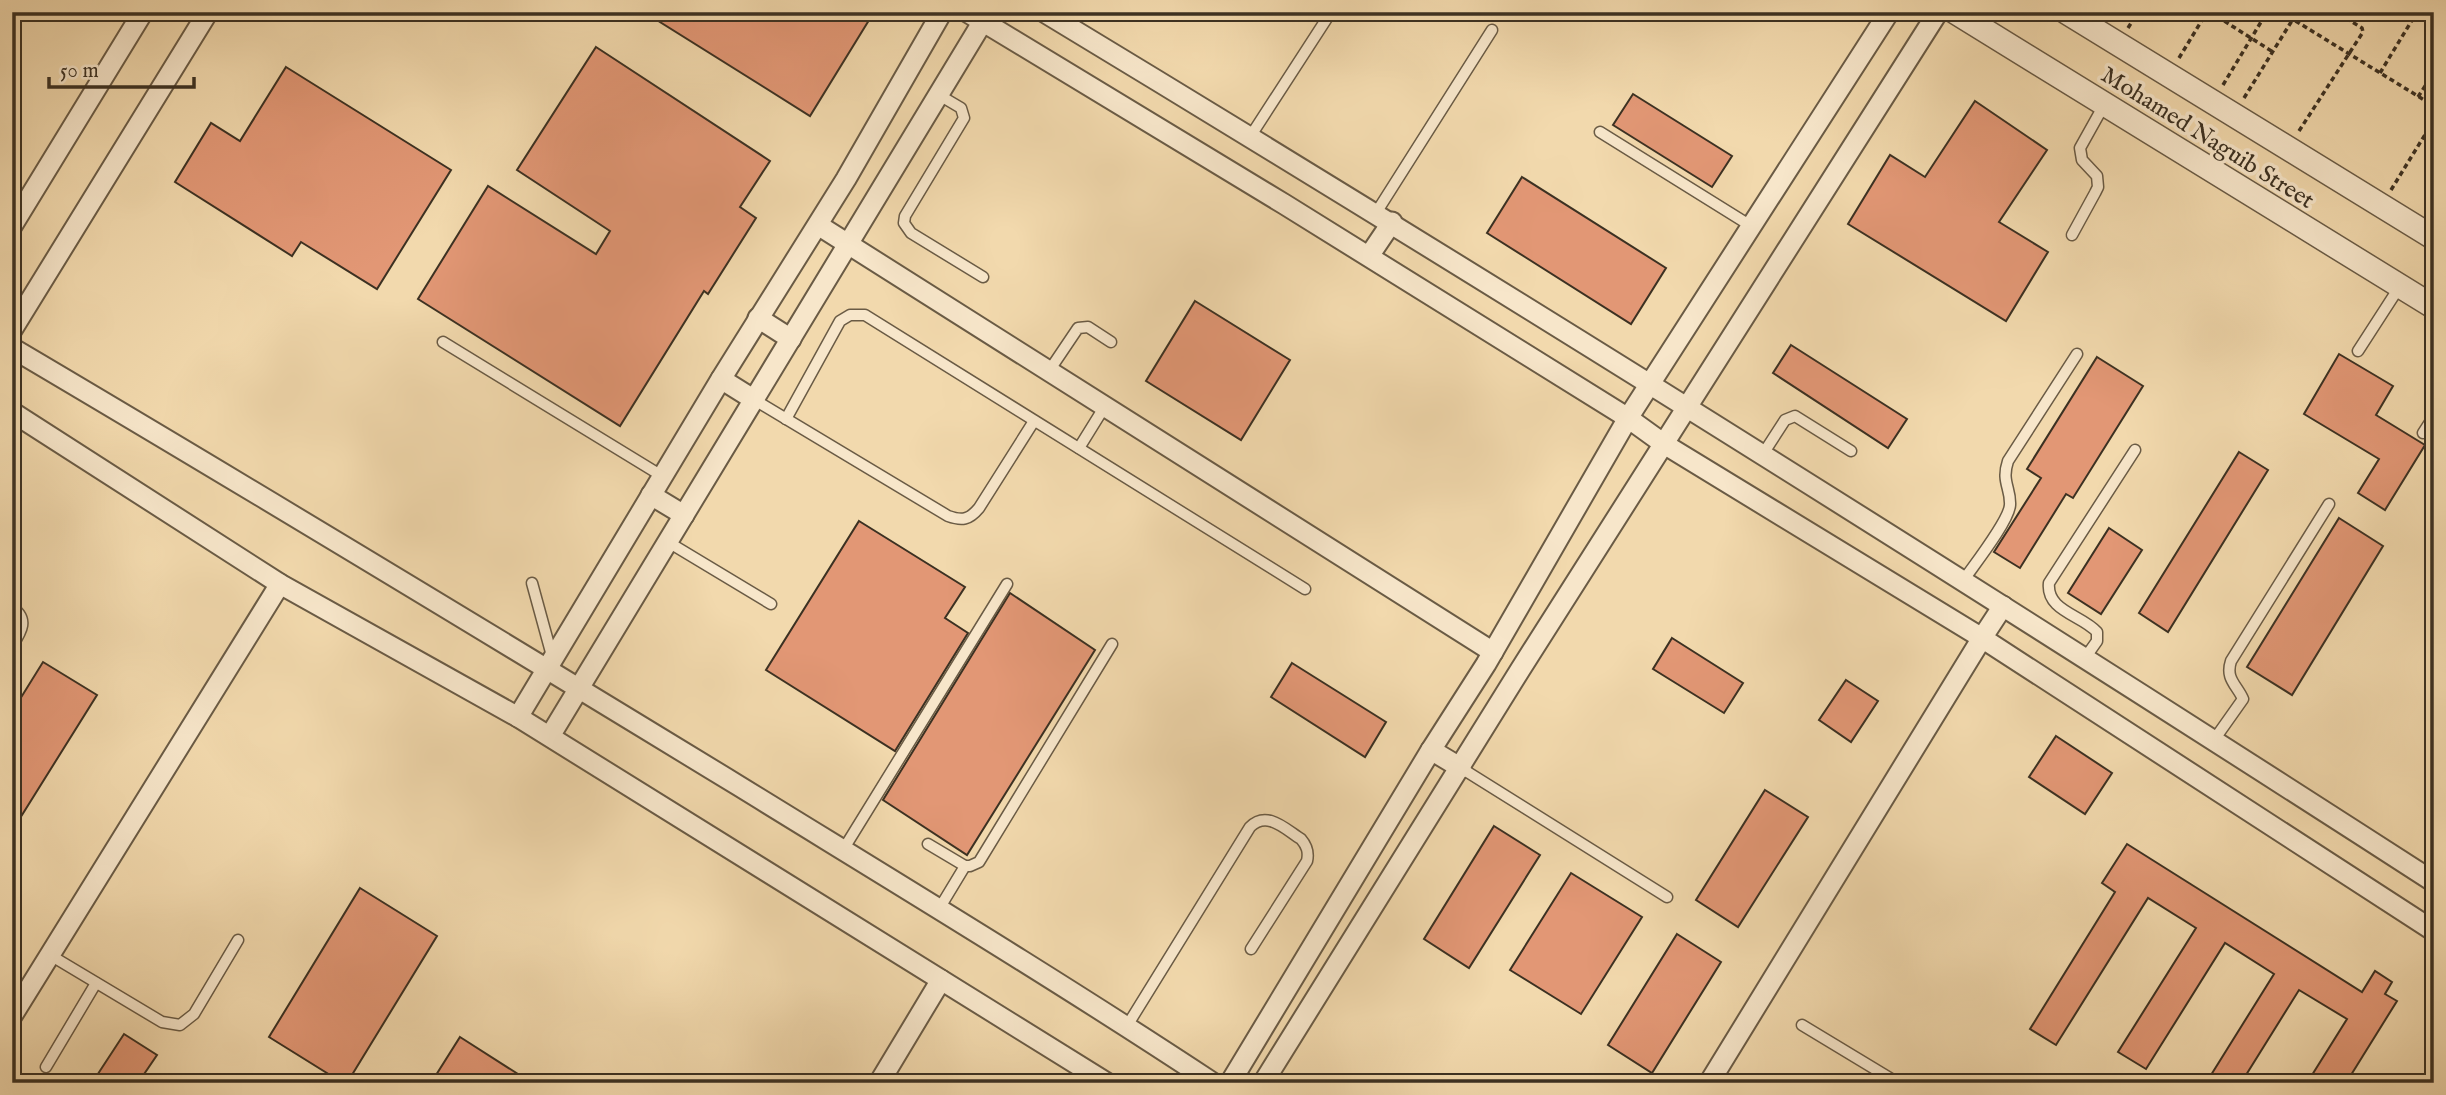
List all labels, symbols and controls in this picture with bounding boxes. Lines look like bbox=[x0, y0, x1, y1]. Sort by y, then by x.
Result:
scale bar bbox=[49, 46, 194, 90]
text: 50 m bbox=[60, 58, 99, 85]
street label: Mohamed Naguib Street bbox=[2095, 60, 2320, 217]

